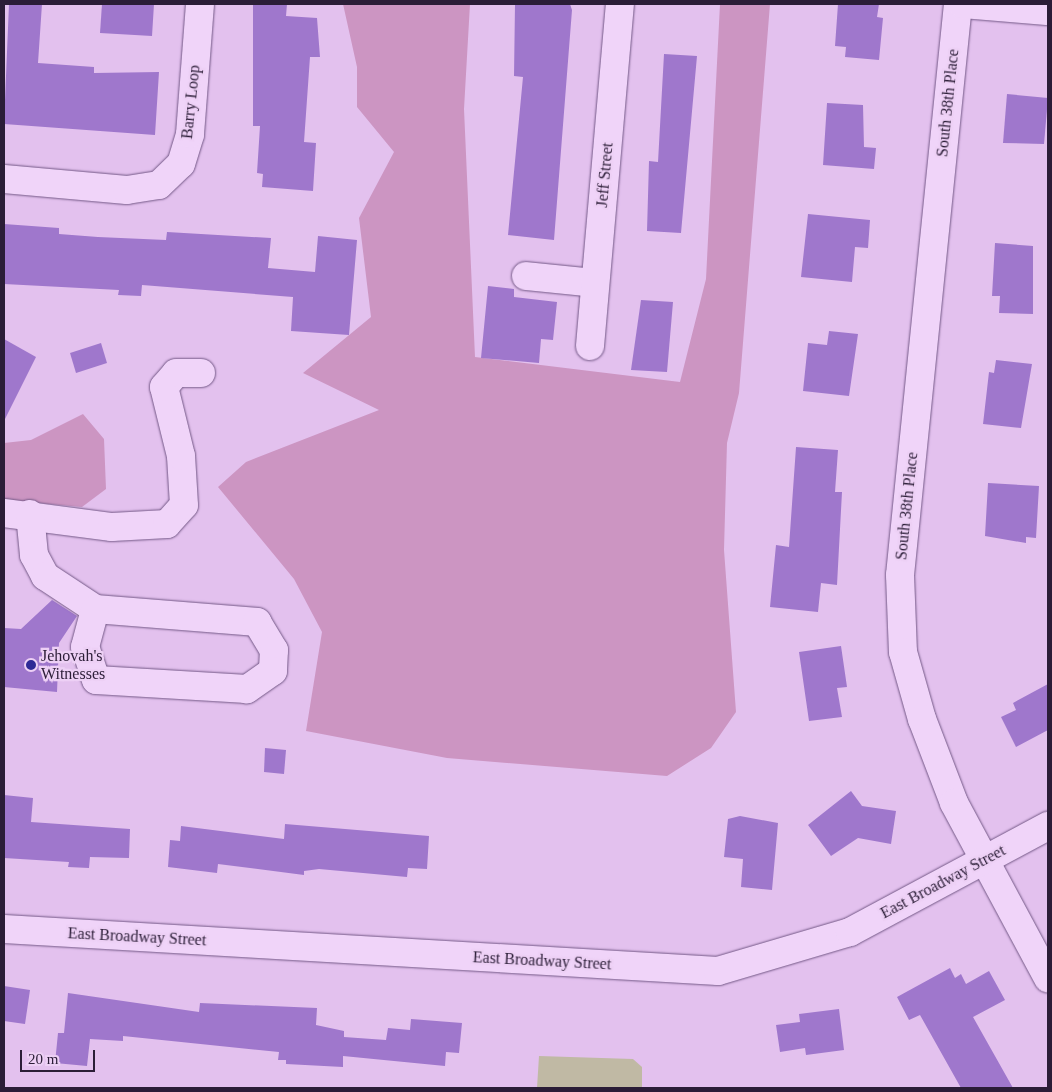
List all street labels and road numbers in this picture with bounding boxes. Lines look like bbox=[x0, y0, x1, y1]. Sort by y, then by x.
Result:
street label: South 38th Place bbox=[933, 48, 963, 158]
street label: Barry Loop bbox=[178, 64, 204, 140]
street label: Jeff Street bbox=[593, 142, 617, 208]
street label: South 38th Place bbox=[892, 451, 922, 561]
street label: East Broadway Street bbox=[877, 841, 1009, 923]
street label: East Broadway Street bbox=[67, 924, 207, 950]
street label: East Broadway Street bbox=[472, 948, 612, 974]

